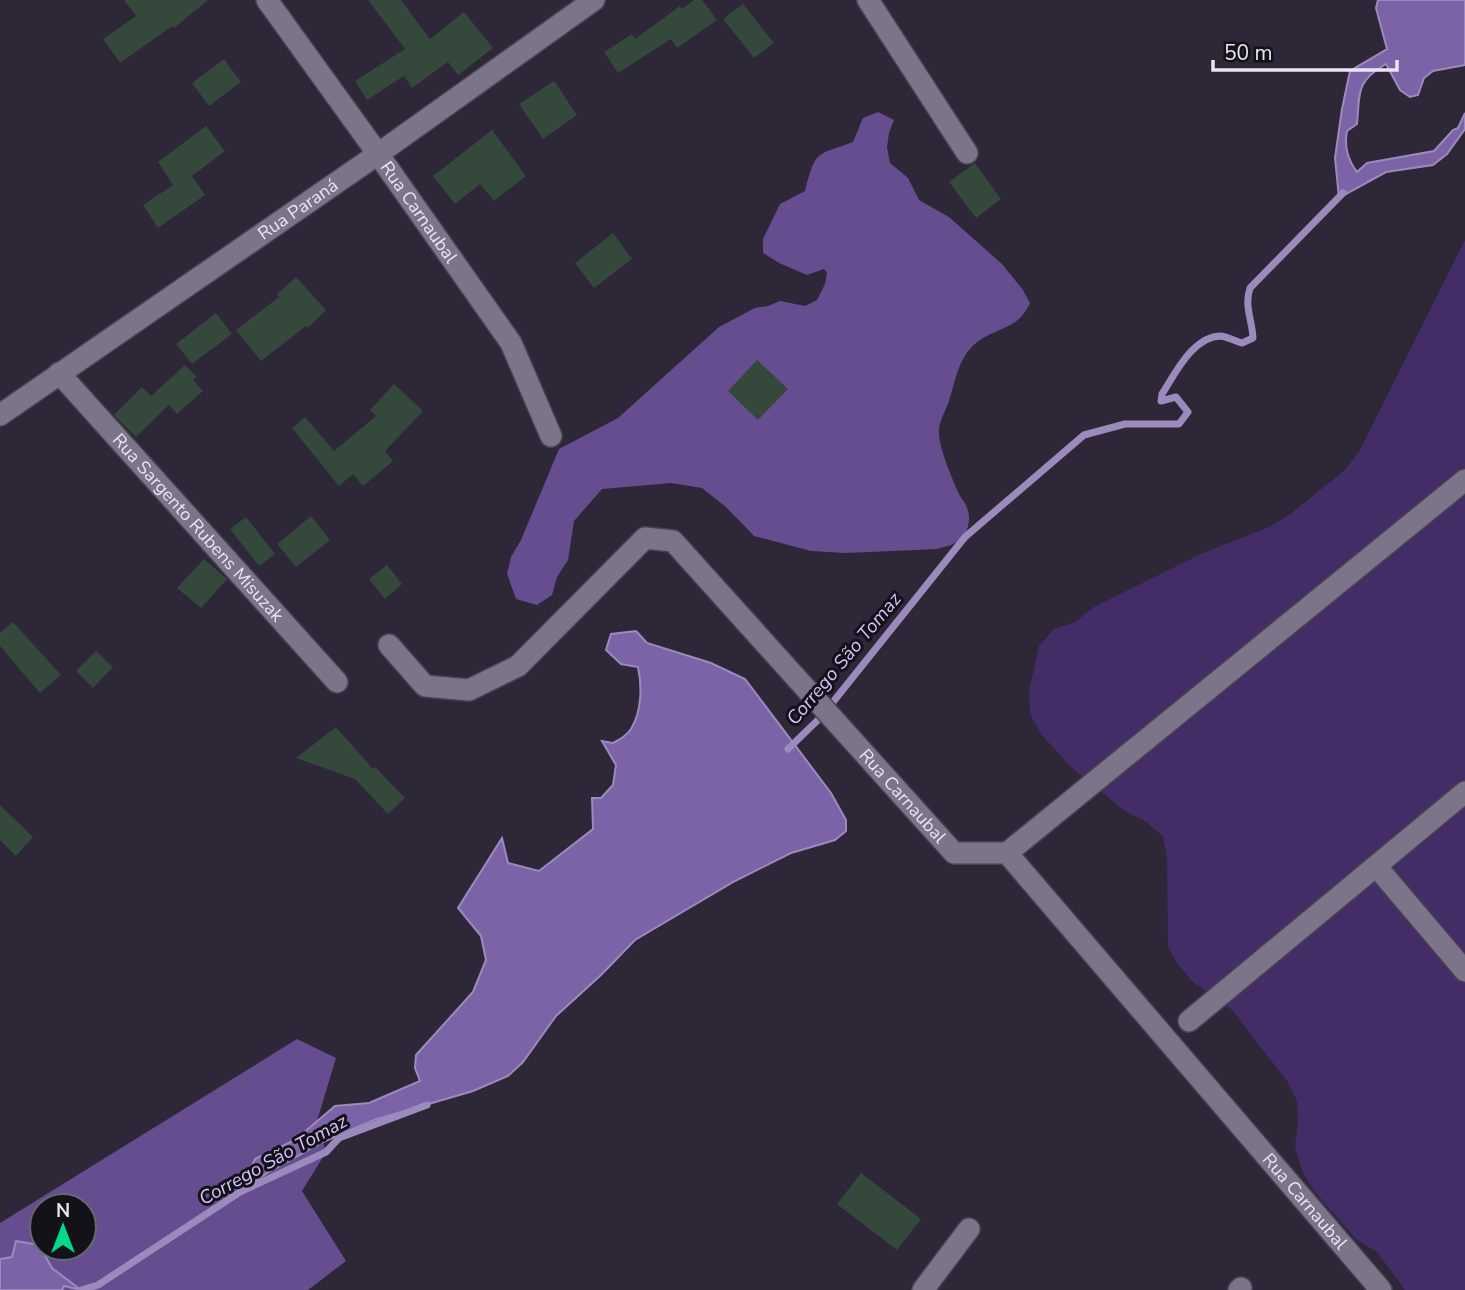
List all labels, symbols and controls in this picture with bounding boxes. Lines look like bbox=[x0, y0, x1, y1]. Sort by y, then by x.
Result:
scale bar bbox=[1213, 28, 1397, 72]
text: 50 m bbox=[1224, 39, 1273, 67]
street label: Rua Carnaubal bbox=[375, 156, 464, 268]
street label: Rua Paraná bbox=[253, 173, 343, 245]
street label: Rua Sargento Rubens Misuzak bbox=[107, 428, 290, 628]
water label: Corrego São Tomaz bbox=[781, 587, 907, 731]
street label: Rua Carnaubal bbox=[854, 744, 952, 849]
water label: Corrego São Tomaz bbox=[194, 1108, 352, 1212]
street label: Rua Carnaubal bbox=[1257, 1148, 1353, 1255]
north arrow bbox=[28, 1192, 98, 1262]
text: N bbox=[56, 1198, 70, 1224]

